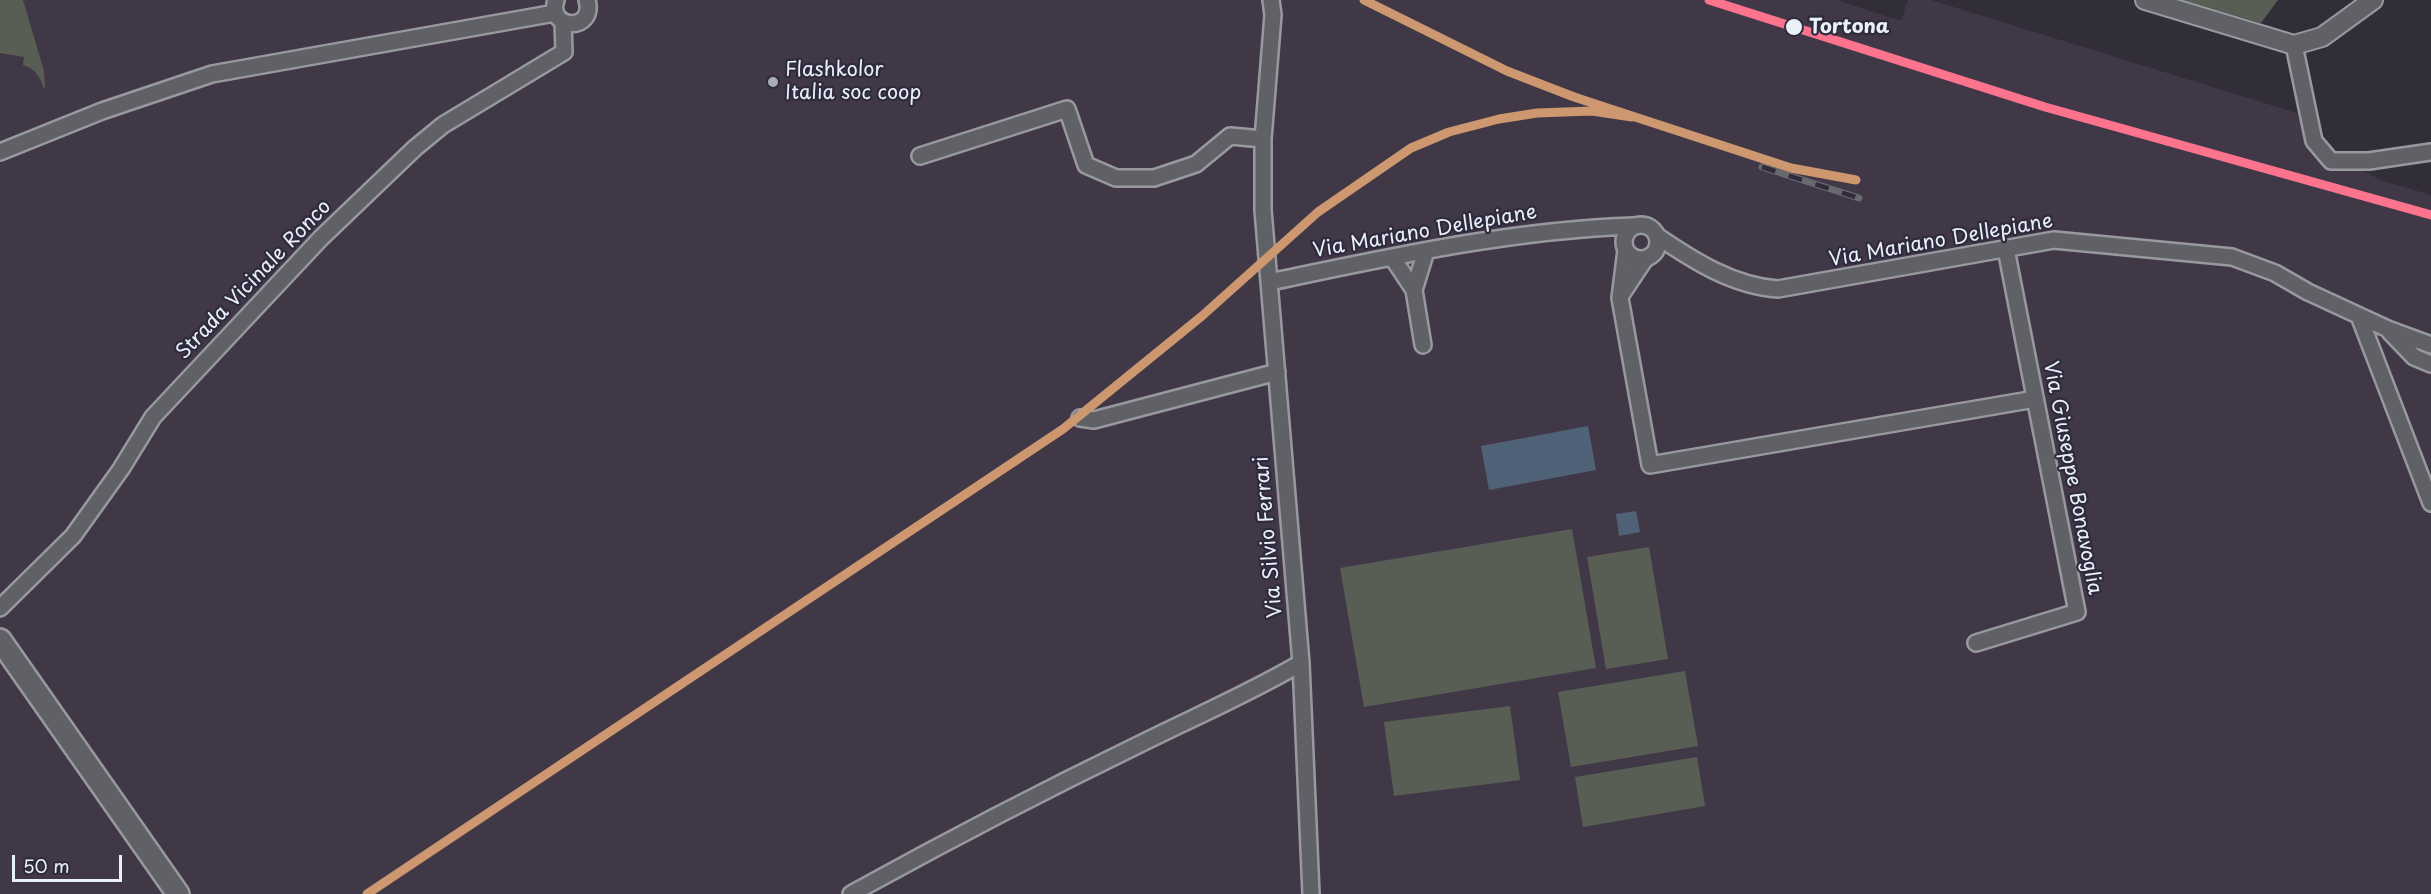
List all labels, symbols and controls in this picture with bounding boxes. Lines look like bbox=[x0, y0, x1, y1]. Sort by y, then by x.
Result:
place label: Tortona bbox=[1809, 15, 1889, 39]
marker: Tortona bbox=[1784, 17, 1804, 37]
place label: Flashkolor Italia soc coop bbox=[785, 58, 921, 105]
marker: Flashkolor Italia soc coop bbox=[766, 75, 780, 89]
street label: Strada Vicinale Ronco bbox=[172, 195, 336, 365]
street label: Via Mariano Dellepiane bbox=[1311, 200, 1539, 264]
street label: Via Mariano Dellepiane bbox=[1827, 209, 2055, 273]
street label: Via Giuseppe Bonavoglia bbox=[2038, 359, 2106, 597]
street label: Via Silvio Ferrari bbox=[1250, 455, 1288, 619]
scale bar bbox=[15, 843, 124, 881]
text: 50 m bbox=[23, 852, 70, 879]

